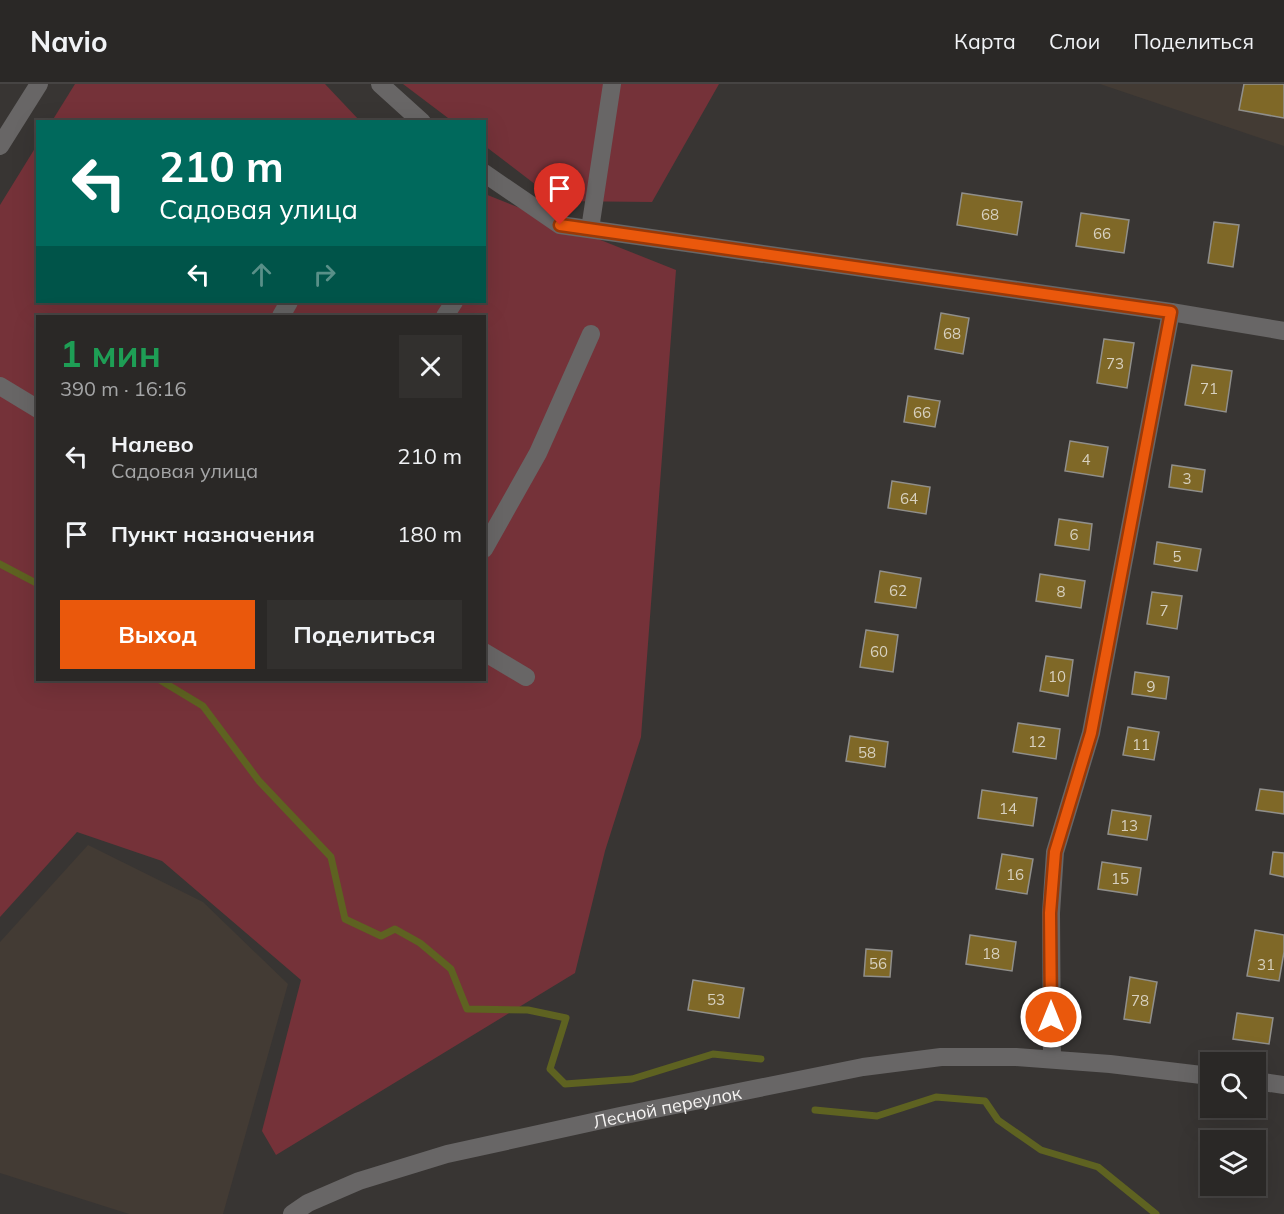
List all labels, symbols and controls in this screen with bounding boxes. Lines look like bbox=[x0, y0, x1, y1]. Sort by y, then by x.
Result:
text: Navio bbox=[30, 24, 107, 59]
text: Карта bbox=[954, 28, 1016, 54]
text: Слои bbox=[1049, 28, 1100, 54]
text: Поделиться bbox=[1133, 28, 1254, 54]
text: 210 m bbox=[159, 140, 284, 193]
icon: left bbox=[60, 144, 138, 222]
pin bbox=[534, 163, 585, 225]
icon: arrive bbox=[543, 172, 576, 205]
text: Садовая улица bbox=[159, 192, 358, 226]
house number: 68 bbox=[981, 205, 999, 224]
house number: 66 bbox=[1093, 224, 1111, 243]
icon: left bbox=[182, 258, 215, 291]
icon: ahead bbox=[245, 258, 278, 291]
icon: right bbox=[308, 258, 341, 291]
house number: 68 bbox=[943, 324, 961, 343]
text: 1 мин bbox=[60, 331, 161, 376]
button: close bbox=[399, 335, 462, 398]
house number: 73 bbox=[1106, 354, 1124, 373]
text: 390 m · 16:16 bbox=[60, 376, 186, 401]
house number: 71 bbox=[1200, 379, 1218, 398]
house number: 66 bbox=[913, 403, 931, 422]
text: Налево bbox=[111, 430, 194, 458]
icon: left bbox=[60, 440, 93, 473]
text: 210 m bbox=[397, 442, 462, 470]
house number: 4 bbox=[1081, 450, 1091, 469]
text: Садовая улица bbox=[111, 458, 258, 483]
house number: 3 bbox=[1182, 469, 1192, 488]
house number: 64 bbox=[900, 489, 918, 508]
icon: arrive bbox=[60, 518, 93, 551]
text: Пункт назначения bbox=[111, 520, 315, 548]
text: 180 m bbox=[397, 520, 462, 548]
house number: 6 bbox=[1069, 525, 1079, 544]
house number: 5 bbox=[1172, 547, 1182, 566]
house number: 62 bbox=[889, 581, 907, 600]
house number: 8 bbox=[1056, 582, 1066, 601]
button: Выход bbox=[60, 600, 255, 669]
button: Поделиться bbox=[267, 600, 462, 669]
house number: 7 bbox=[1159, 601, 1169, 620]
house number: 60 bbox=[870, 642, 888, 661]
house number: 10 bbox=[1048, 667, 1066, 686]
house number: 9 bbox=[1146, 677, 1156, 696]
house number: 12 bbox=[1028, 732, 1046, 751]
house number: 11 bbox=[1132, 735, 1150, 754]
house number: 58 bbox=[858, 743, 876, 762]
house number: 14 bbox=[999, 799, 1017, 818]
house number: 13 bbox=[1120, 816, 1138, 835]
house number: 16 bbox=[1006, 865, 1024, 884]
house number: 15 bbox=[1111, 869, 1129, 888]
house number: 18 bbox=[982, 944, 1000, 963]
house number: 56 bbox=[869, 954, 887, 973]
house number: 31 bbox=[1257, 955, 1275, 974]
position arrow bbox=[1019, 985, 1083, 1049]
house number: 53 bbox=[707, 990, 725, 1009]
house number: 78 bbox=[1131, 991, 1149, 1010]
map controls bbox=[1200, 1052, 1266, 1196]
button: search bbox=[1200, 1052, 1266, 1118]
street label: Лесной переулок bbox=[591, 1080, 743, 1133]
button: layers bbox=[1200, 1130, 1266, 1196]

